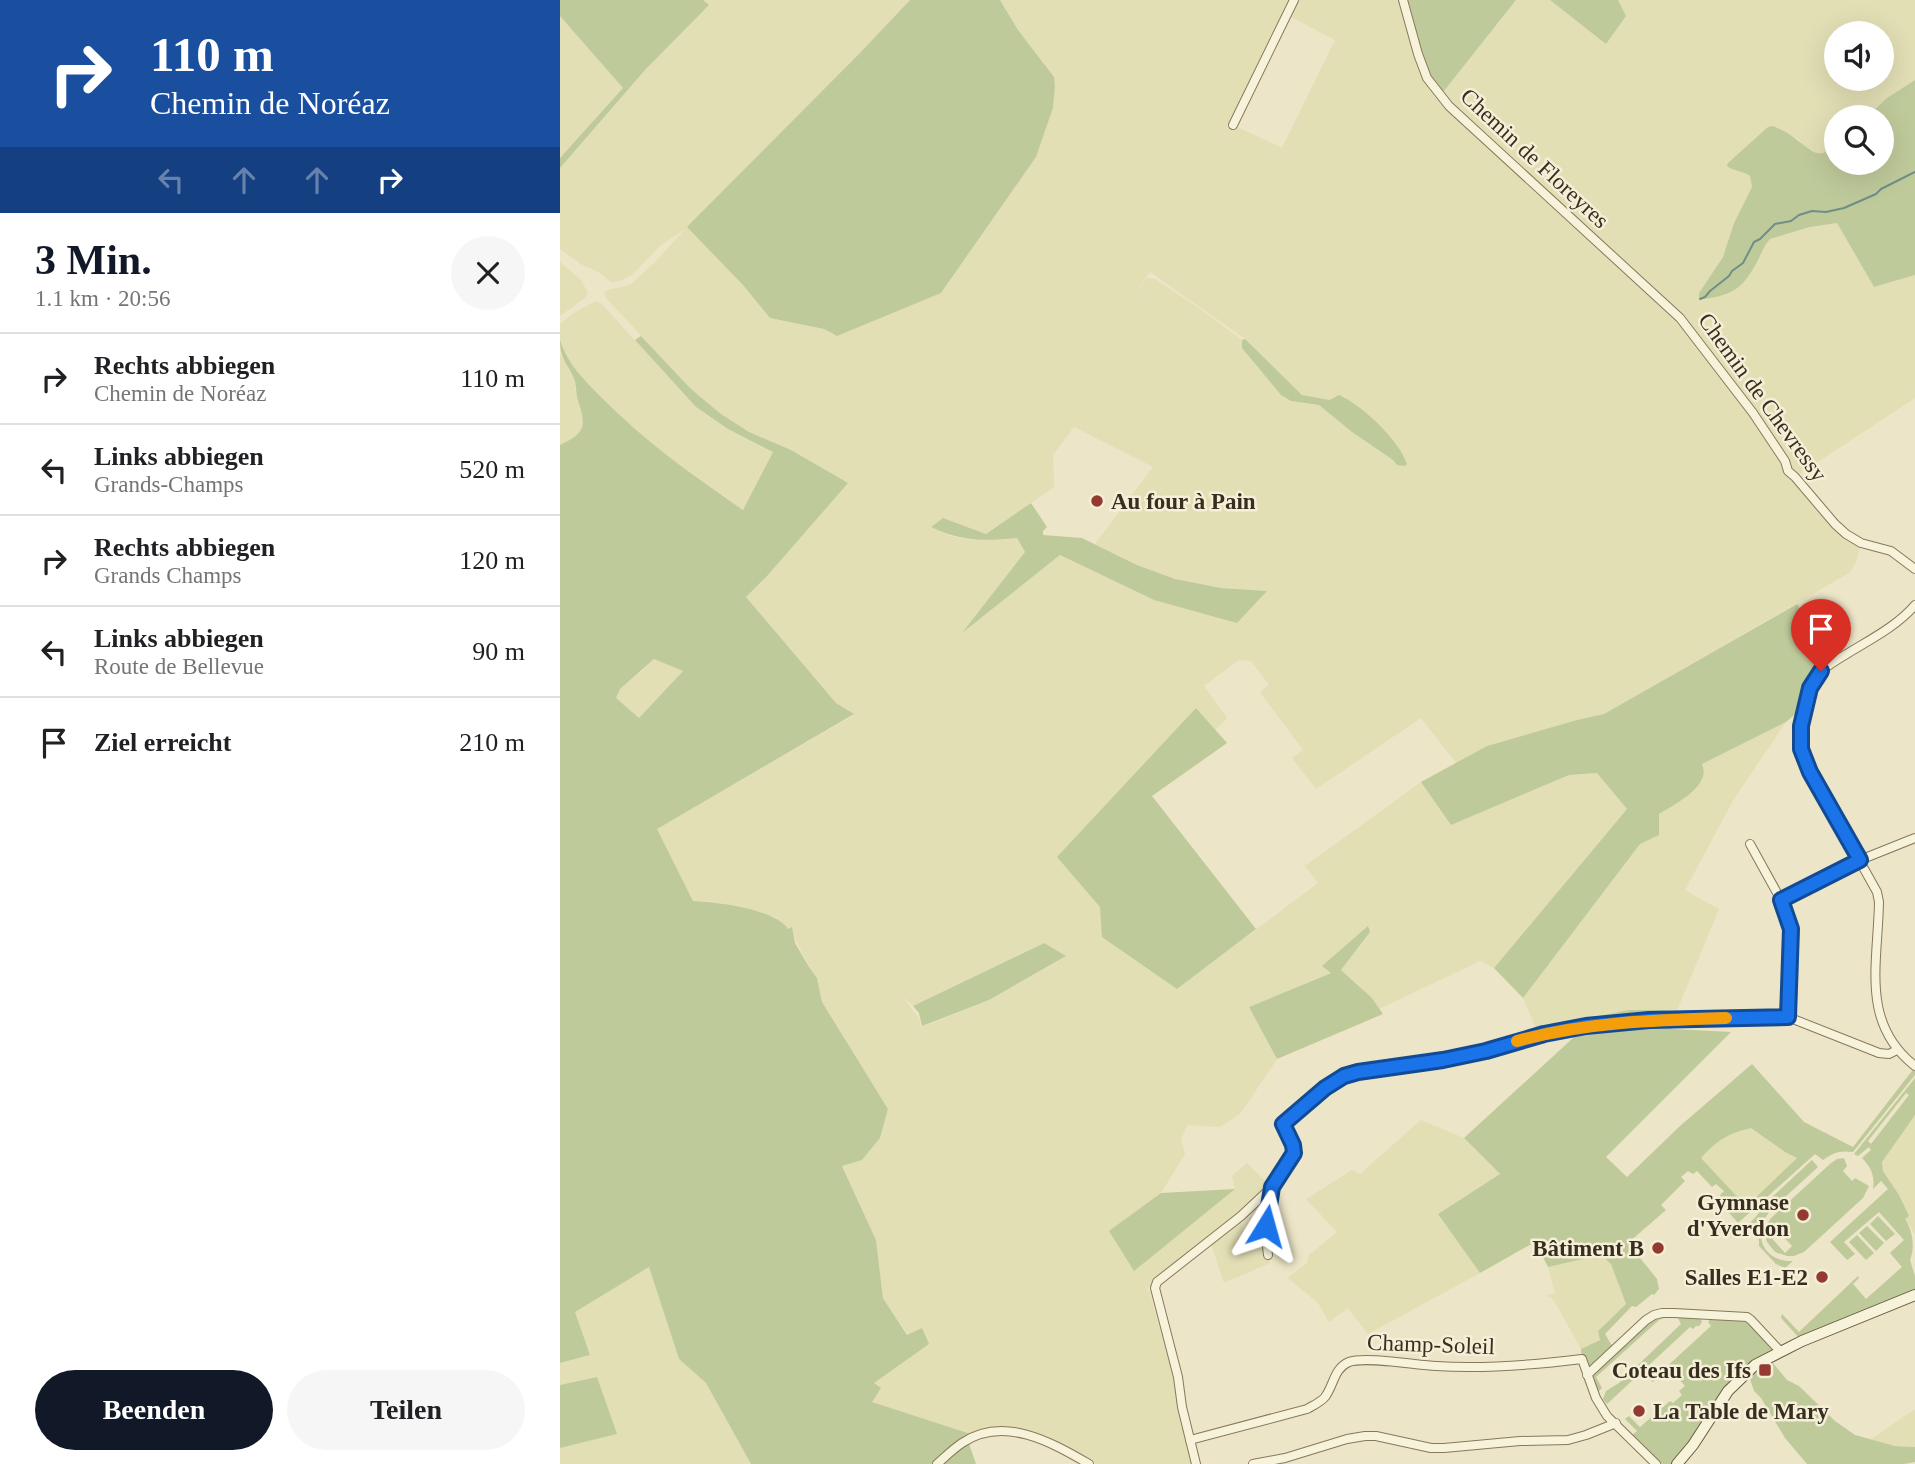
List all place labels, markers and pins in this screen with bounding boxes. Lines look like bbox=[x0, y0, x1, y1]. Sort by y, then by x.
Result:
place label: Au four à Pain bbox=[1111, 489, 1256, 514]
marker: Au four à Pain bbox=[1089, 493, 1105, 509]
pin bbox=[1791, 599, 1851, 671]
place label: Gymnase d'Yverdon bbox=[1687, 1190, 1789, 1241]
marker: Gymnase d'Yverdon bbox=[1795, 1207, 1811, 1223]
place label: Bâtiment B bbox=[1532, 1236, 1644, 1261]
marker: Bâtiment B bbox=[1650, 1240, 1666, 1256]
place label: Salles E1-E2 bbox=[1685, 1265, 1808, 1290]
marker: Salles E1-E2 bbox=[1814, 1269, 1830, 1285]
place label: Coteau des Ifs bbox=[1612, 1358, 1751, 1383]
marker: Coteau des Ifs bbox=[1757, 1362, 1773, 1378]
place label: La Table de Mary bbox=[1653, 1399, 1829, 1424]
marker: La Table de Mary bbox=[1631, 1403, 1647, 1419]

